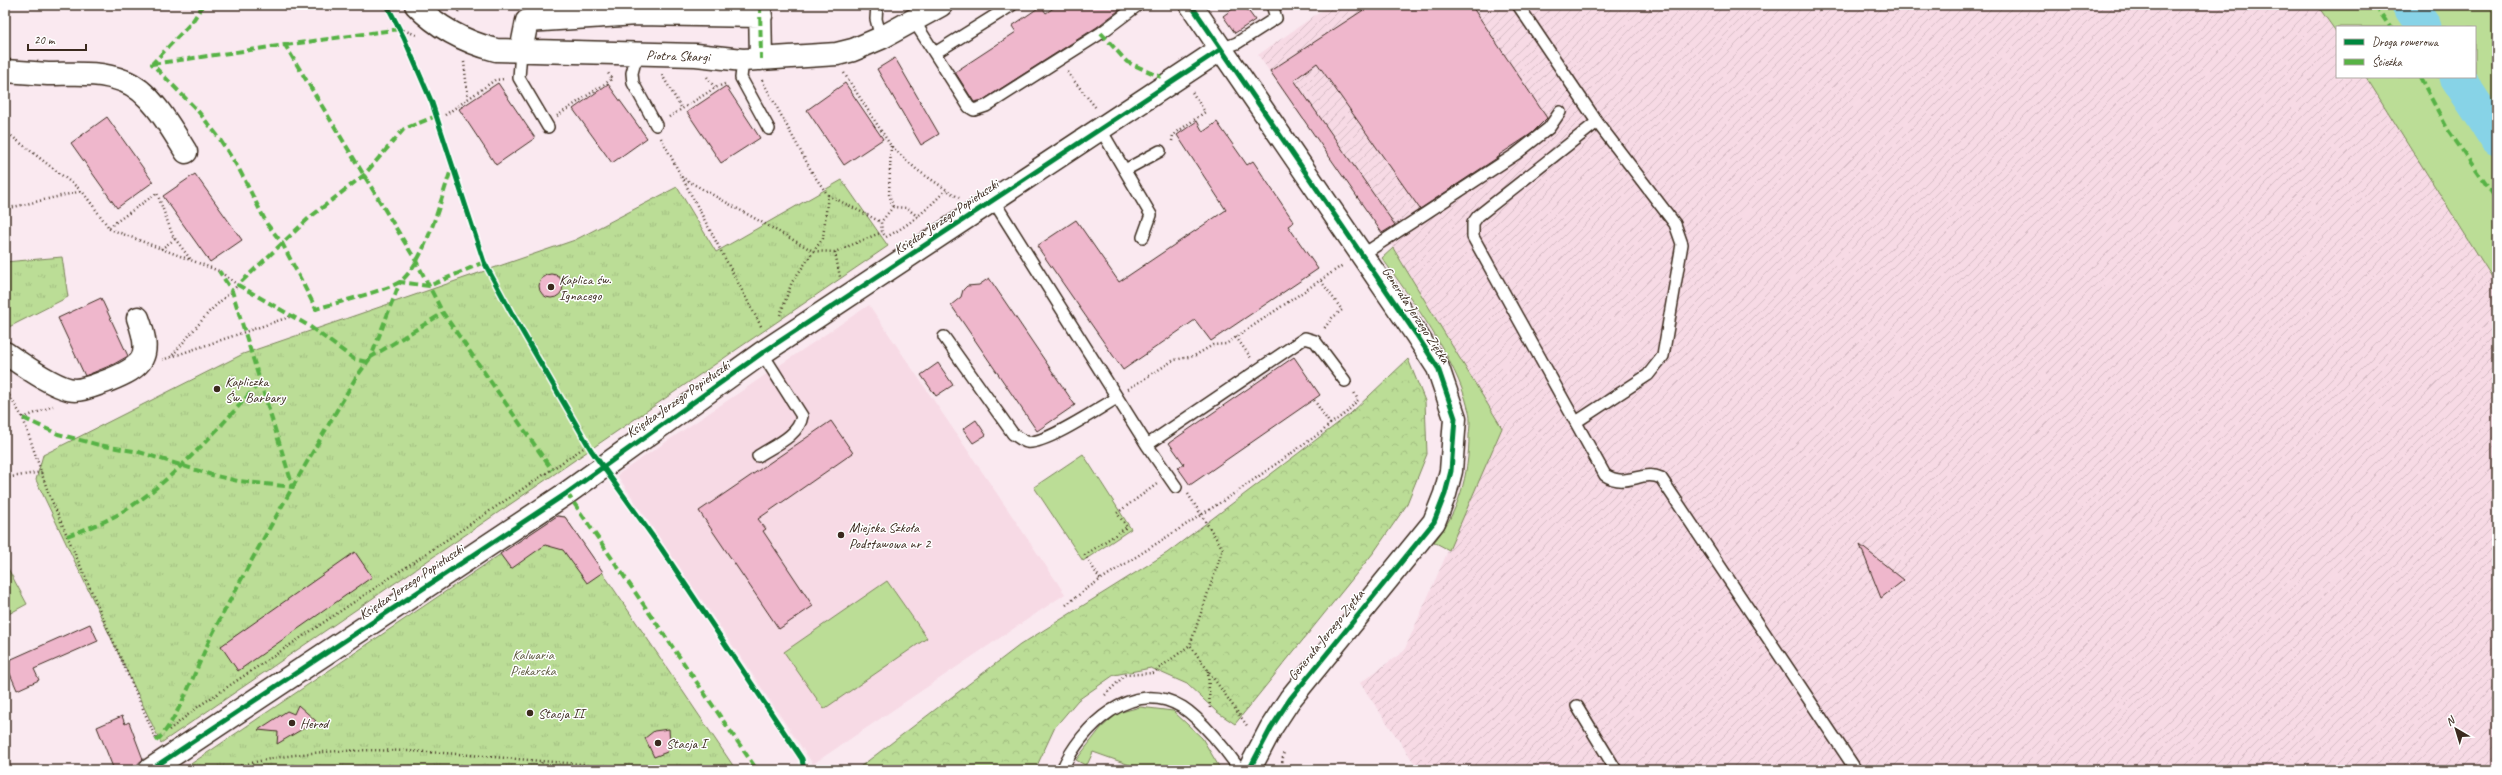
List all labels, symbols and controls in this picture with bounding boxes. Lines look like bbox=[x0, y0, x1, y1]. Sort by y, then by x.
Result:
scale bar bbox=[28, 26, 86, 52]
legend bbox=[2336, 26, 2476, 78]
text: 20 m bbox=[34, 32, 56, 48]
text: Droga rowerowa bbox=[2372, 34, 2439, 50]
street label: Piotra Skargi bbox=[646, 46, 712, 66]
text: Ścieżka bbox=[2372, 54, 2402, 70]
street label: Księdza Jerzego Popiełuszki bbox=[890, 174, 1004, 258]
street label: Generała Jerzego Ziętka bbox=[1378, 263, 1454, 367]
place label: Kaplica św. Ignacego bbox=[559, 271, 611, 304]
marker: Kaplica św. Ignacego bbox=[546, 282, 556, 292]
street label: Księdza Jerzego Popiełuszki bbox=[623, 356, 735, 441]
place label: Kapliczka Św. Barbary bbox=[225, 373, 286, 406]
marker: Kapliczka Św. Barbary bbox=[212, 384, 222, 394]
place label: Miejska Szkoła Podstawowa nr 2 bbox=[849, 519, 932, 552]
marker: Miejska Szkoła Podstawowa nr 2 bbox=[836, 530, 846, 540]
street label: Księdza Jerzego Popiełuszki bbox=[355, 539, 469, 623]
street label: Generała Jerzego Ziętka bbox=[1284, 585, 1368, 684]
park label: Kalwaria Piekarska bbox=[510, 646, 557, 679]
place label: Stacja II bbox=[538, 705, 587, 722]
marker: Stacja II bbox=[525, 708, 535, 718]
north arrow bbox=[2436, 709, 2476, 749]
text: N bbox=[2443, 712, 2459, 729]
place label: Herod bbox=[300, 715, 330, 732]
marker: Herod bbox=[287, 718, 297, 728]
place label: Stacja I bbox=[666, 735, 710, 752]
marker: Stacja I bbox=[653, 738, 663, 748]

